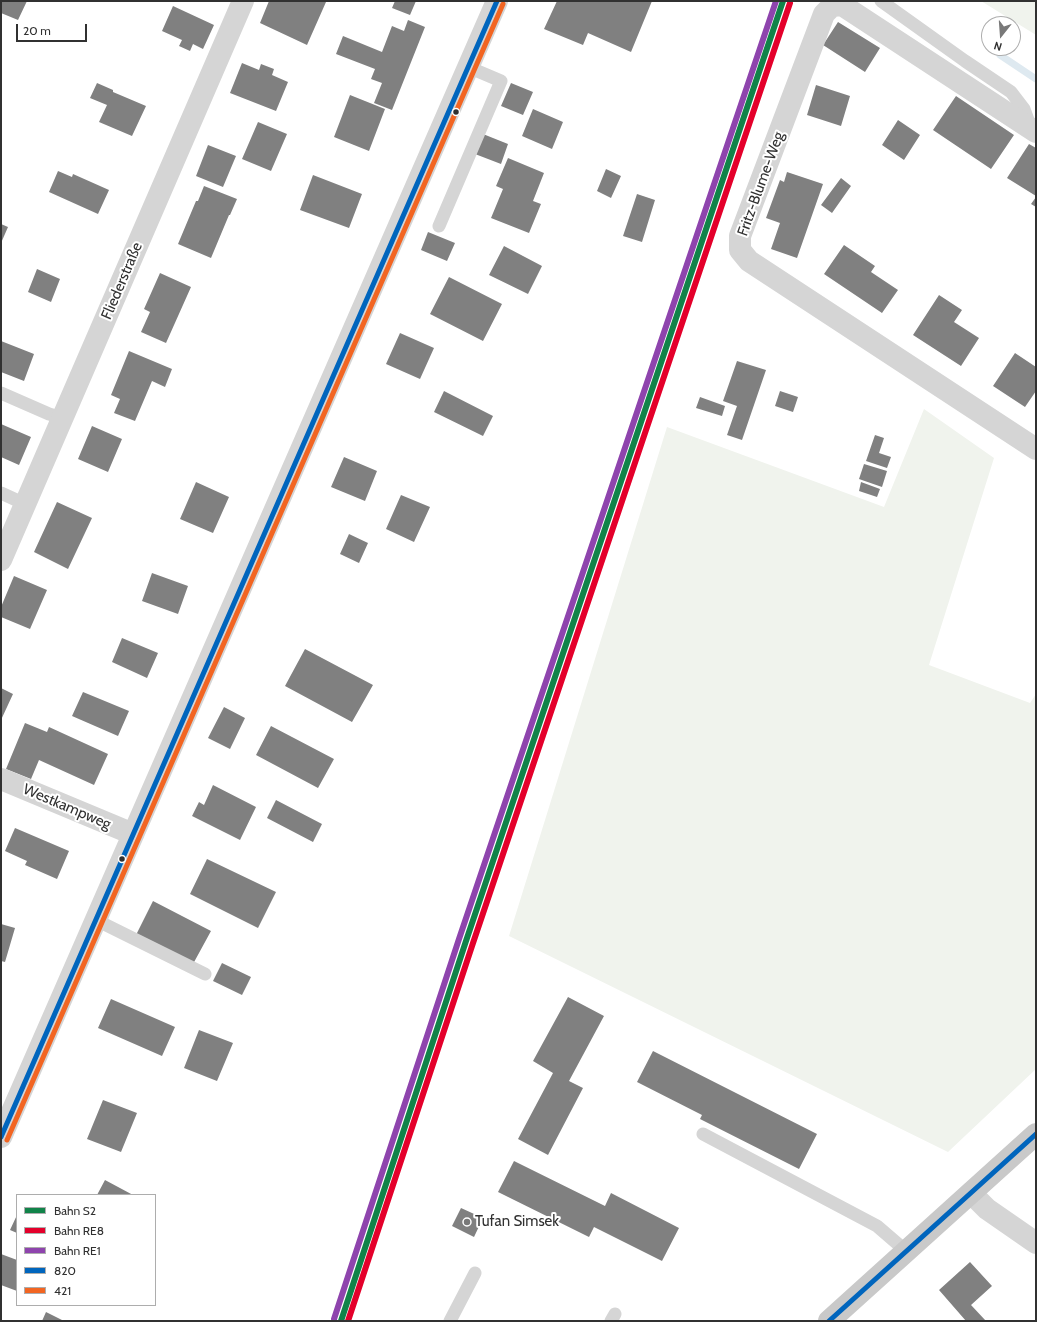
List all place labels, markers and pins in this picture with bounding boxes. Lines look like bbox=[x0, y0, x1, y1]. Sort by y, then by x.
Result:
unlabelled marker bbox=[451, 107, 461, 117]
unlabelled marker bbox=[117, 854, 127, 864]
place label: Tufan Simsek bbox=[475, 1213, 559, 1231]
marker: Tufan Simsek bbox=[462, 1217, 472, 1227]

